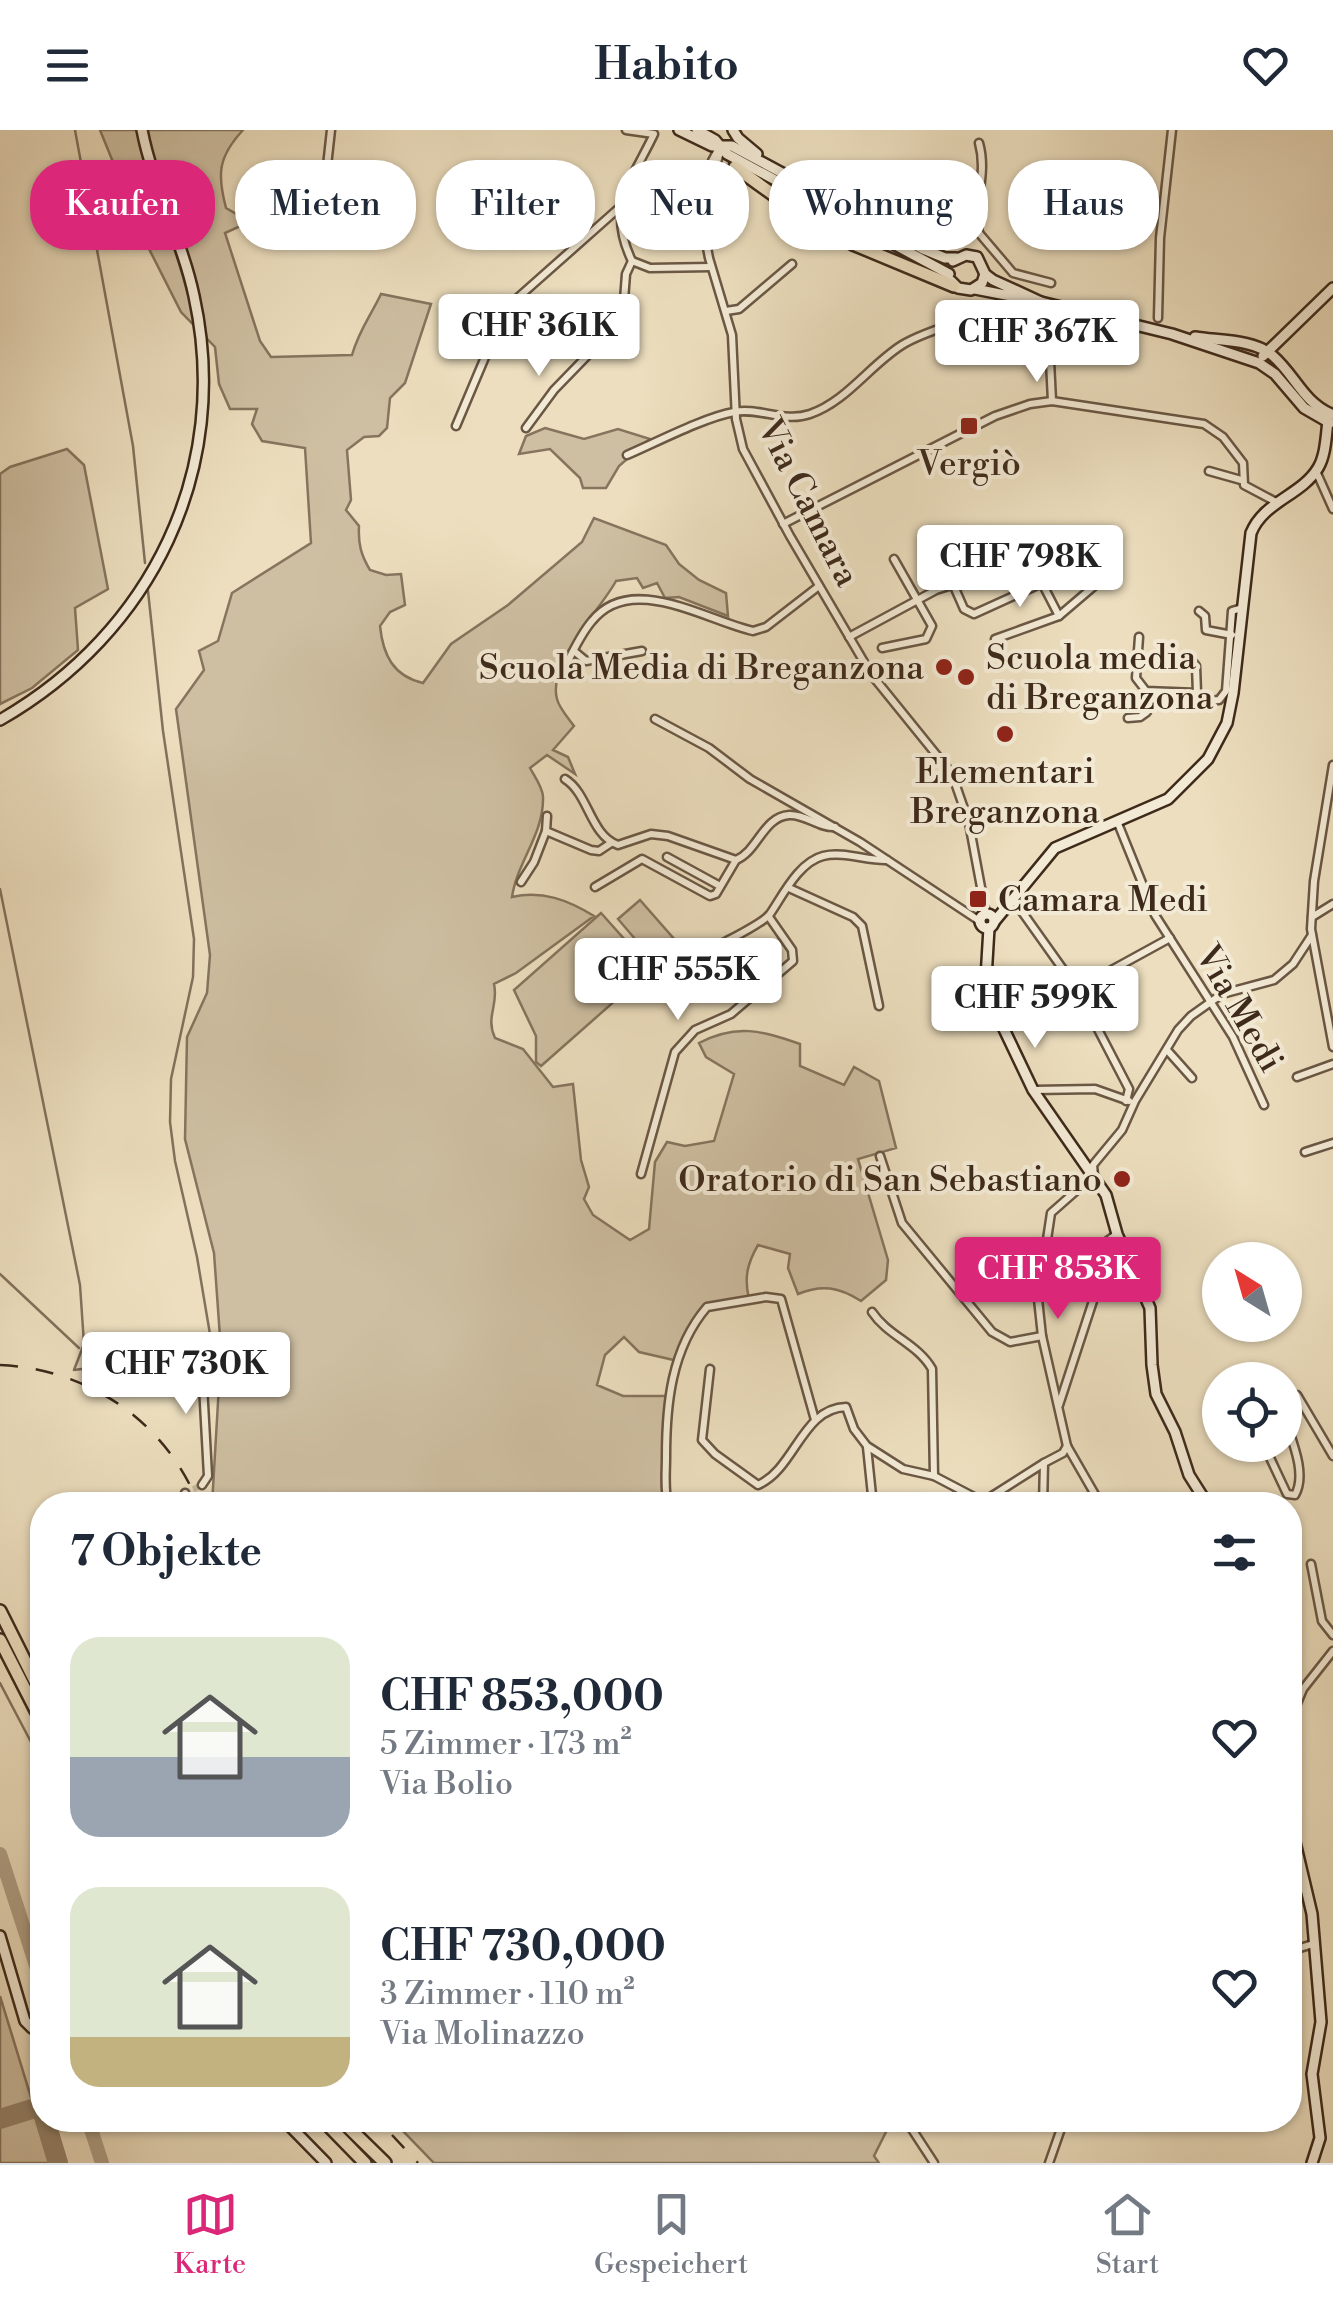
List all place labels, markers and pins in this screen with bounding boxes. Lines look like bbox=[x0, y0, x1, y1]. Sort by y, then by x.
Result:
pin: CHF 361K bbox=[436, 294, 642, 379]
pin: CHF 367K bbox=[934, 300, 1140, 385]
marker: Vergiò bbox=[958, 415, 980, 437]
place label: Vergiò bbox=[916, 443, 1021, 486]
pin: CHF 798K bbox=[917, 525, 1123, 610]
place label: Scuola media di Breganzona bbox=[986, 637, 1214, 720]
place label: Scuola Media di Breganzona bbox=[479, 647, 924, 690]
marker: Scuola Media di Breganzona bbox=[933, 656, 955, 678]
marker: Scuola media di Breganzona bbox=[955, 666, 977, 688]
marker: Elementari Breganzona bbox=[994, 723, 1016, 745]
place label: Elementari Breganzona bbox=[910, 751, 1100, 834]
place label: Camara Medi bbox=[998, 879, 1208, 922]
marker: Camara Medi bbox=[967, 888, 989, 910]
pin: CHF 555K bbox=[575, 938, 781, 1023]
pin: CHF 599K bbox=[932, 966, 1138, 1051]
place label: Oratorio di San Sebastiano bbox=[678, 1159, 1102, 1202]
marker: Oratorio di San Sebastiano bbox=[1111, 1168, 1133, 1190]
pin: CHF 853K bbox=[955, 1237, 1161, 1322]
pin: CHF 730K bbox=[83, 1332, 289, 1417]

